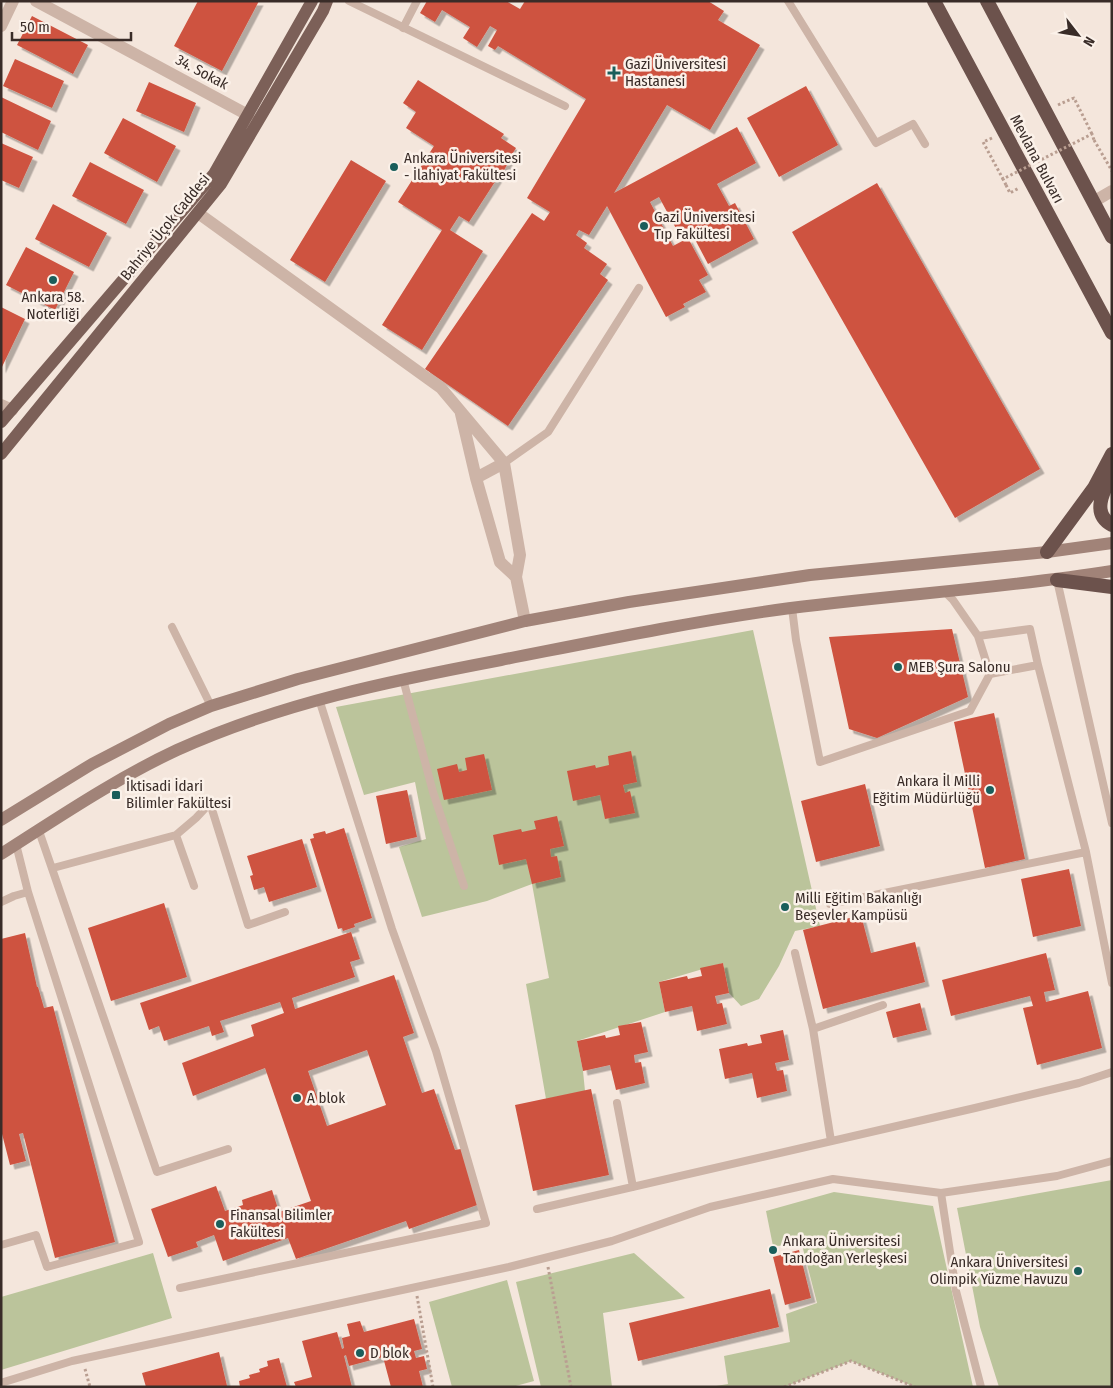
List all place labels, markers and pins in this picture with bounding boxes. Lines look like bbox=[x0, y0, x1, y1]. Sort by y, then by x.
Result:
place label: Gazi Üniversitesi Hastanesi bbox=[625, 55, 726, 90]
marker: Gazi Üniversitesi Hastanesi bbox=[607, 66, 621, 80]
place label: Ankara Üniversitesi - İlahiyat Fakültesi bbox=[404, 149, 522, 184]
marker: Ankara Üniversitesi - İlahiyat Fakültesi bbox=[388, 161, 400, 173]
place label: Gazi Üniversitesi Tıp Fakültesi bbox=[654, 208, 755, 243]
marker: Gazi Üniversitesi Tıp Fakültesi bbox=[638, 220, 650, 232]
marker: Ankara 58. Noterliği bbox=[47, 274, 59, 286]
place label: Ankara 58. Noterliği bbox=[21, 288, 85, 323]
place label: MEB Şura Salonu bbox=[908, 658, 1011, 676]
marker: MEB Şura Salonu bbox=[892, 661, 904, 673]
place label: Ankara İl Milli Eğitim Müdürlüğü bbox=[873, 772, 980, 807]
place label: İktisadi İdari Bilimler Fakültesi bbox=[126, 777, 231, 812]
marker: Ankara İl Milli Eğitim Müdürlüğü bbox=[984, 784, 996, 796]
marker: İktisadi İdari Bilimler Fakültesi bbox=[110, 789, 122, 801]
place label: Milli Eğitim Bakanlığı Beşevler Kampüsü bbox=[795, 889, 922, 924]
marker: Milli Eğitim Bakanlığı Beşevler Kampüsü bbox=[779, 901, 791, 913]
place label: A blok bbox=[307, 1089, 345, 1107]
marker: A blok bbox=[291, 1092, 303, 1104]
place label: Finansal Bilimler Fakültesi bbox=[230, 1206, 333, 1241]
marker: Finansal Bilimler Fakültesi bbox=[214, 1218, 226, 1230]
place label: Ankara Üniversitesi Tandoğan Yerleşkesi bbox=[783, 1232, 907, 1267]
marker: Ankara Üniversitesi Tandoğan Yerleşkesi bbox=[767, 1244, 779, 1256]
place label: Ankara Üniversitesi Olimpik Yüzme Havuzu bbox=[930, 1253, 1068, 1288]
marker: Ankara Üniversitesi Olimpik Yüzme Havuzu bbox=[1072, 1265, 1084, 1277]
place label: D blok bbox=[370, 1344, 409, 1362]
marker: D blok bbox=[354, 1347, 366, 1359]

